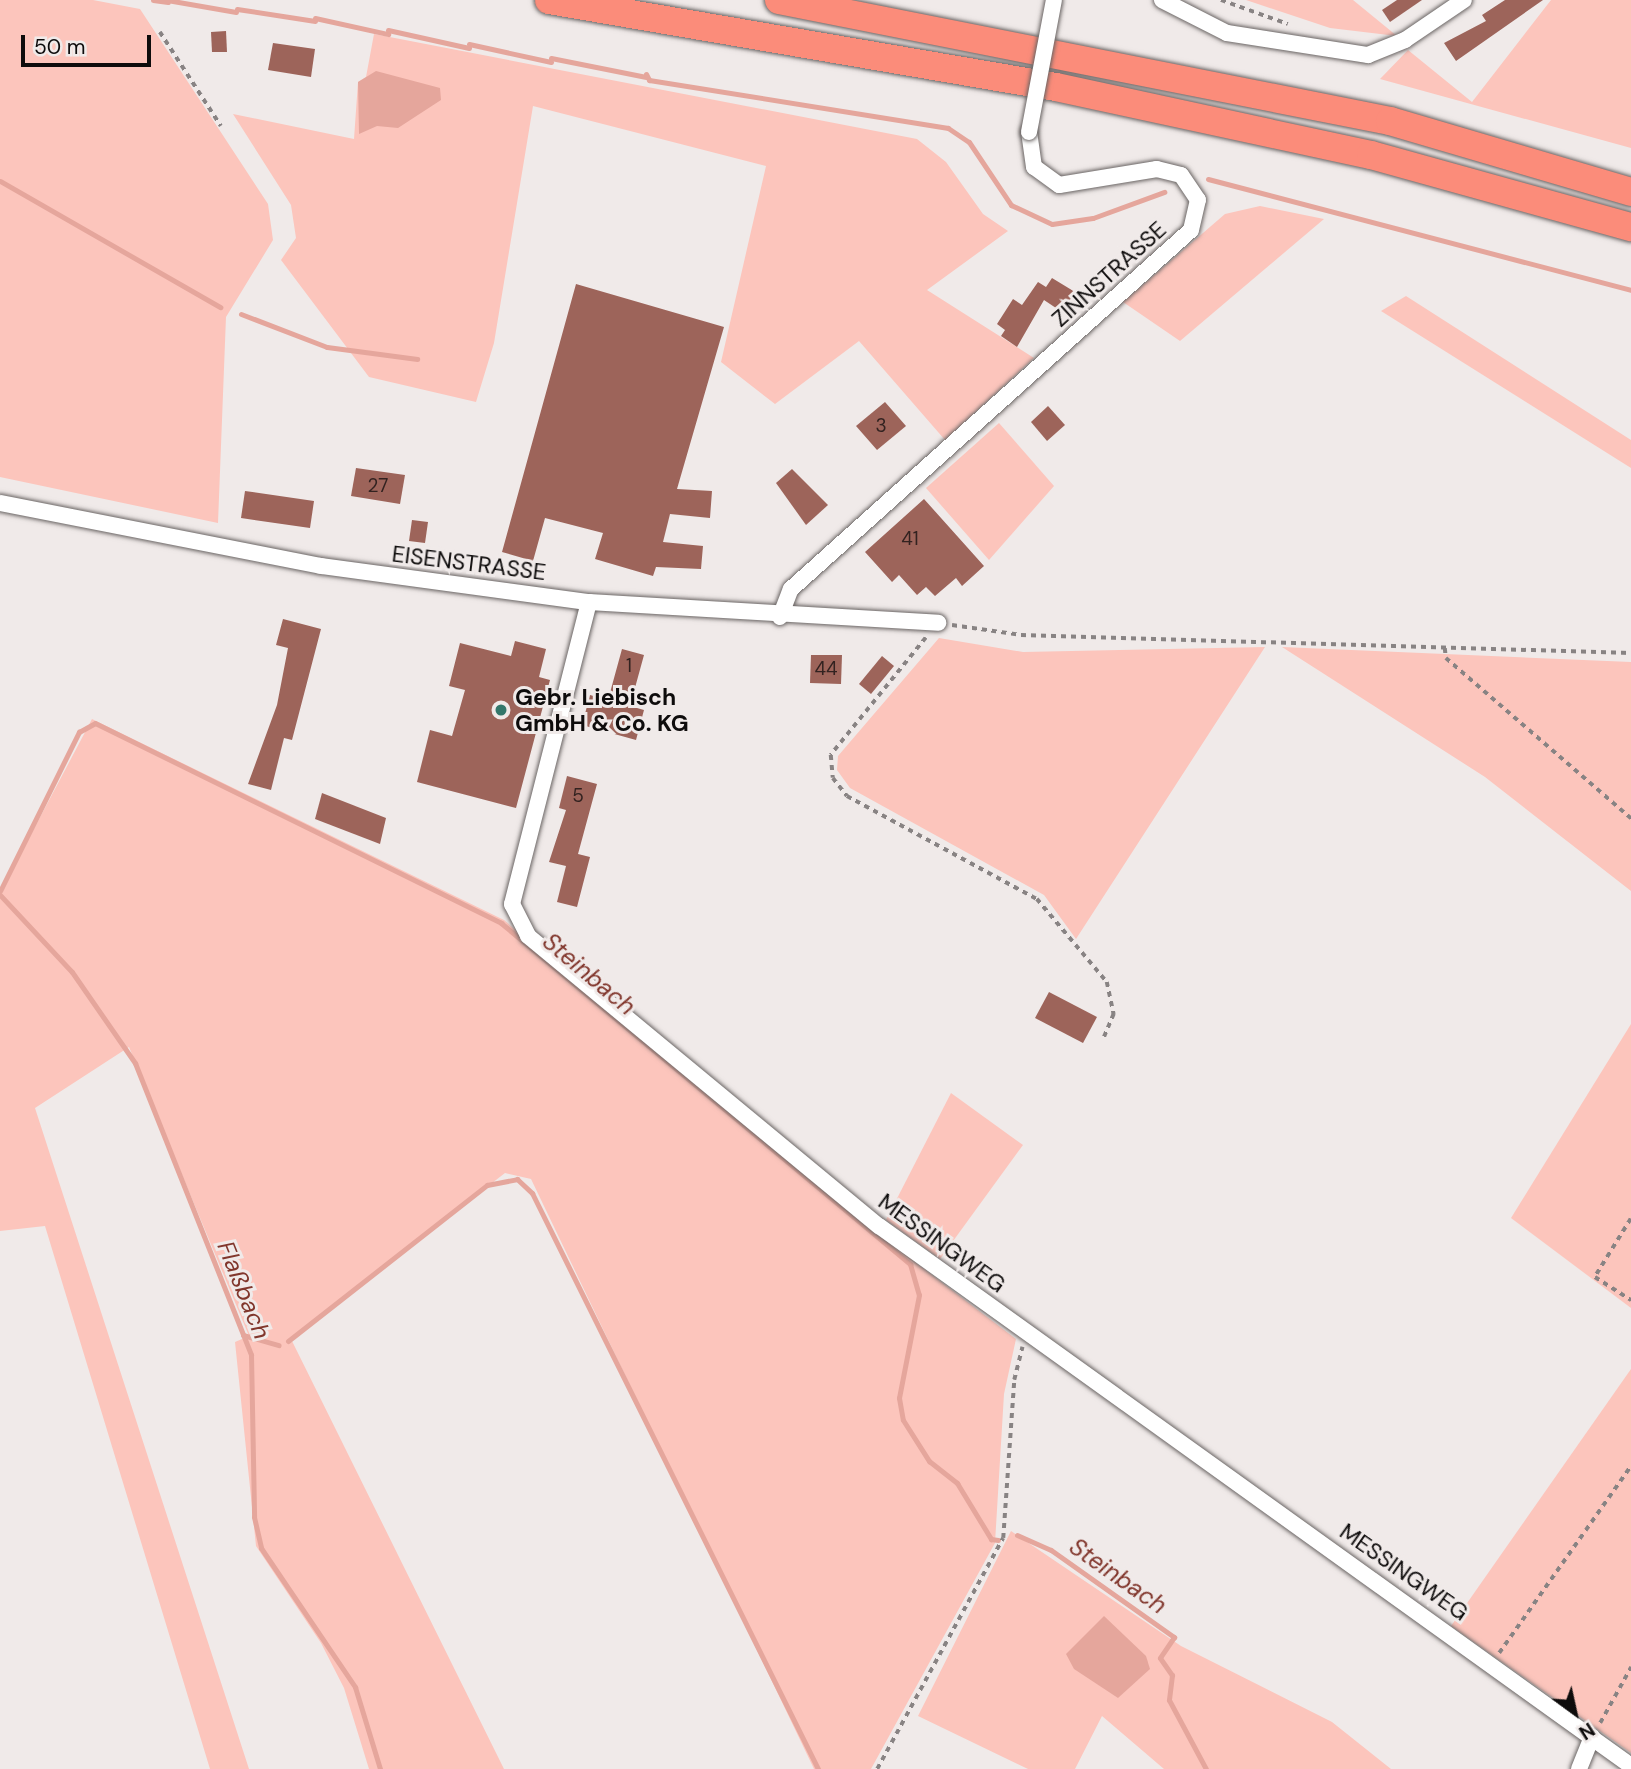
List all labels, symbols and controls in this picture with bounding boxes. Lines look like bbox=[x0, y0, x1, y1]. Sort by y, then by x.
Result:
scale bar bbox=[24, 21, 154, 65]
text: 50 m bbox=[34, 33, 85, 61]
street label: ZINNSTRASSE bbox=[1046, 216, 1172, 332]
house number: 3 bbox=[875, 415, 887, 437]
house number: 27 bbox=[368, 475, 388, 497]
house number: 41 bbox=[901, 528, 919, 550]
street label: EISENSTRASSE bbox=[390, 540, 548, 586]
house number: 1 bbox=[626, 655, 632, 677]
house number: 44 bbox=[814, 658, 838, 680]
place label: Gebr. Liebisch GmbH & Co. KG bbox=[515, 683, 689, 737]
marker: Gebr. Liebisch GmbH & Co. KG bbox=[493, 702, 509, 718]
house number: 5 bbox=[572, 785, 584, 807]
water label: Steinbach bbox=[537, 927, 641, 1021]
street label: MESSINGWEG bbox=[873, 1188, 1011, 1298]
water label: Flaßbach bbox=[211, 1237, 277, 1343]
street label: MESSINGWEG bbox=[1334, 1518, 1474, 1626]
water label: Steinbach bbox=[1064, 1532, 1172, 1620]
north arrow bbox=[1540, 1678, 1610, 1748]
text: N bbox=[1574, 1717, 1599, 1745]

